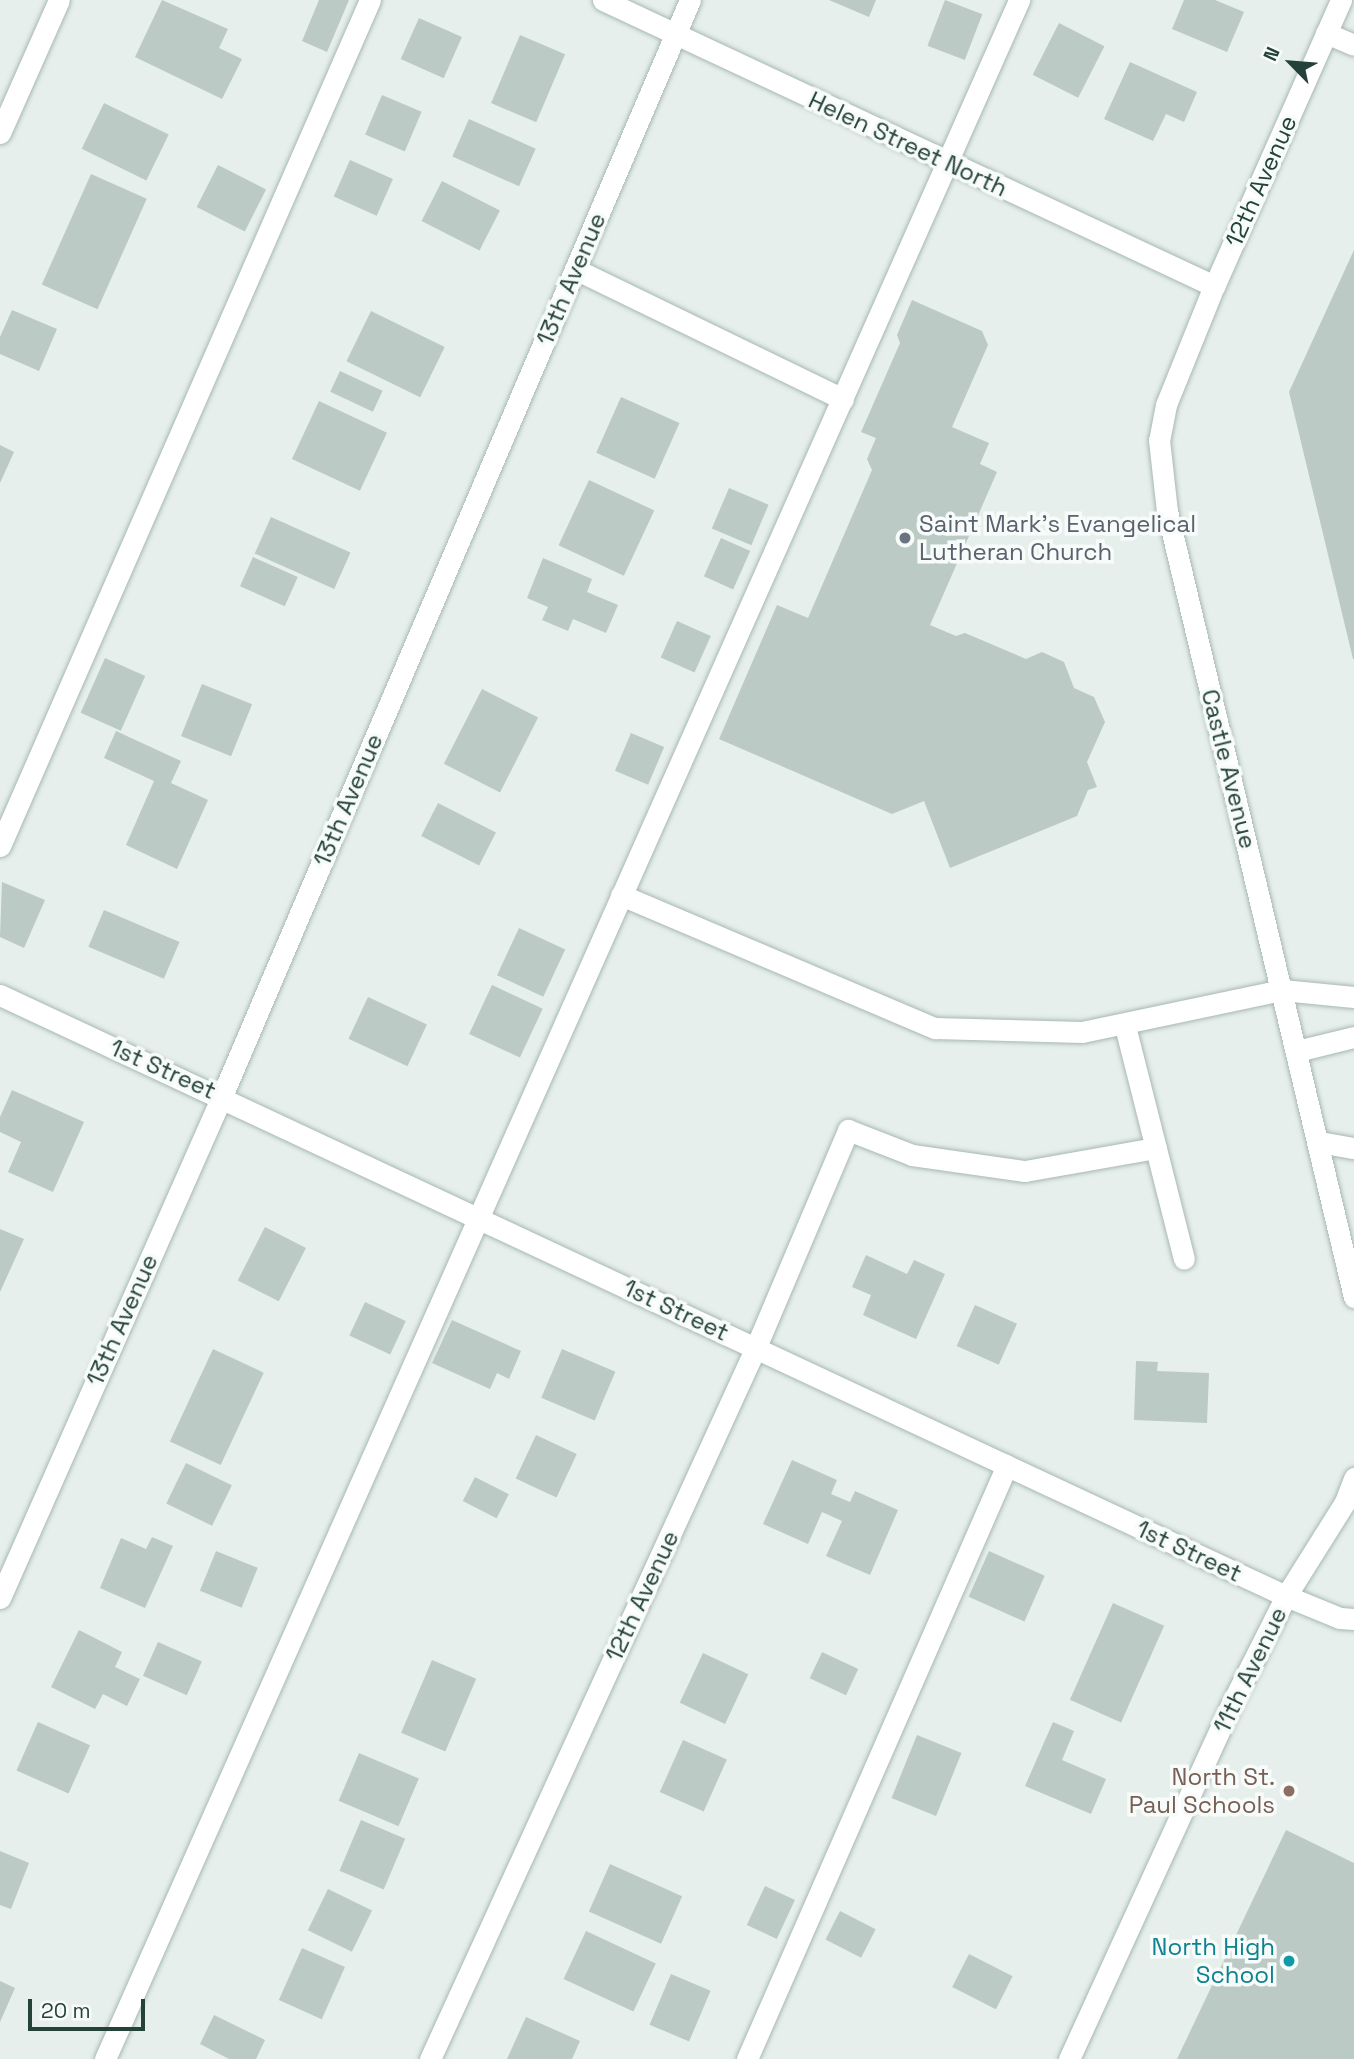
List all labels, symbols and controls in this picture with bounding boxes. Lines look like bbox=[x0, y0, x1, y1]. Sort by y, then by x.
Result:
north arrow bbox=[1256, 28, 1326, 98]
text: N bbox=[1257, 43, 1286, 65]
street label: Helen Street North bbox=[804, 85, 1012, 203]
street label: 12th Avenue bbox=[1219, 111, 1303, 251]
street label: 13th Avenue bbox=[530, 208, 612, 350]
place label: Saint Mark's Evangelical Lutheran Church bbox=[919, 510, 1196, 566]
marker: Saint Mark's Evangelical Lutheran Church bbox=[897, 530, 913, 546]
street label: Castle Avenue bbox=[1195, 686, 1263, 852]
street label: 13th Avenue bbox=[307, 729, 389, 871]
street label: 1st Street bbox=[106, 1033, 220, 1105]
street label: 13th Avenue bbox=[80, 1250, 164, 1390]
street label: 1st Street bbox=[619, 1273, 733, 1347]
street label: 1st Street bbox=[1132, 1514, 1246, 1588]
street label: 12th Avenue bbox=[599, 1526, 685, 1666]
street label: 11th Avenue bbox=[1207, 1602, 1293, 1738]
place label: North St. Paul Schools bbox=[1129, 1763, 1275, 1819]
marker: North St. Paul Schools bbox=[1281, 1783, 1297, 1799]
place label: North High School bbox=[1152, 1933, 1275, 1989]
marker: North High School bbox=[1281, 1953, 1297, 1969]
scale bar bbox=[32, 1986, 149, 2030]
text: 20 m bbox=[41, 1997, 91, 2024]

